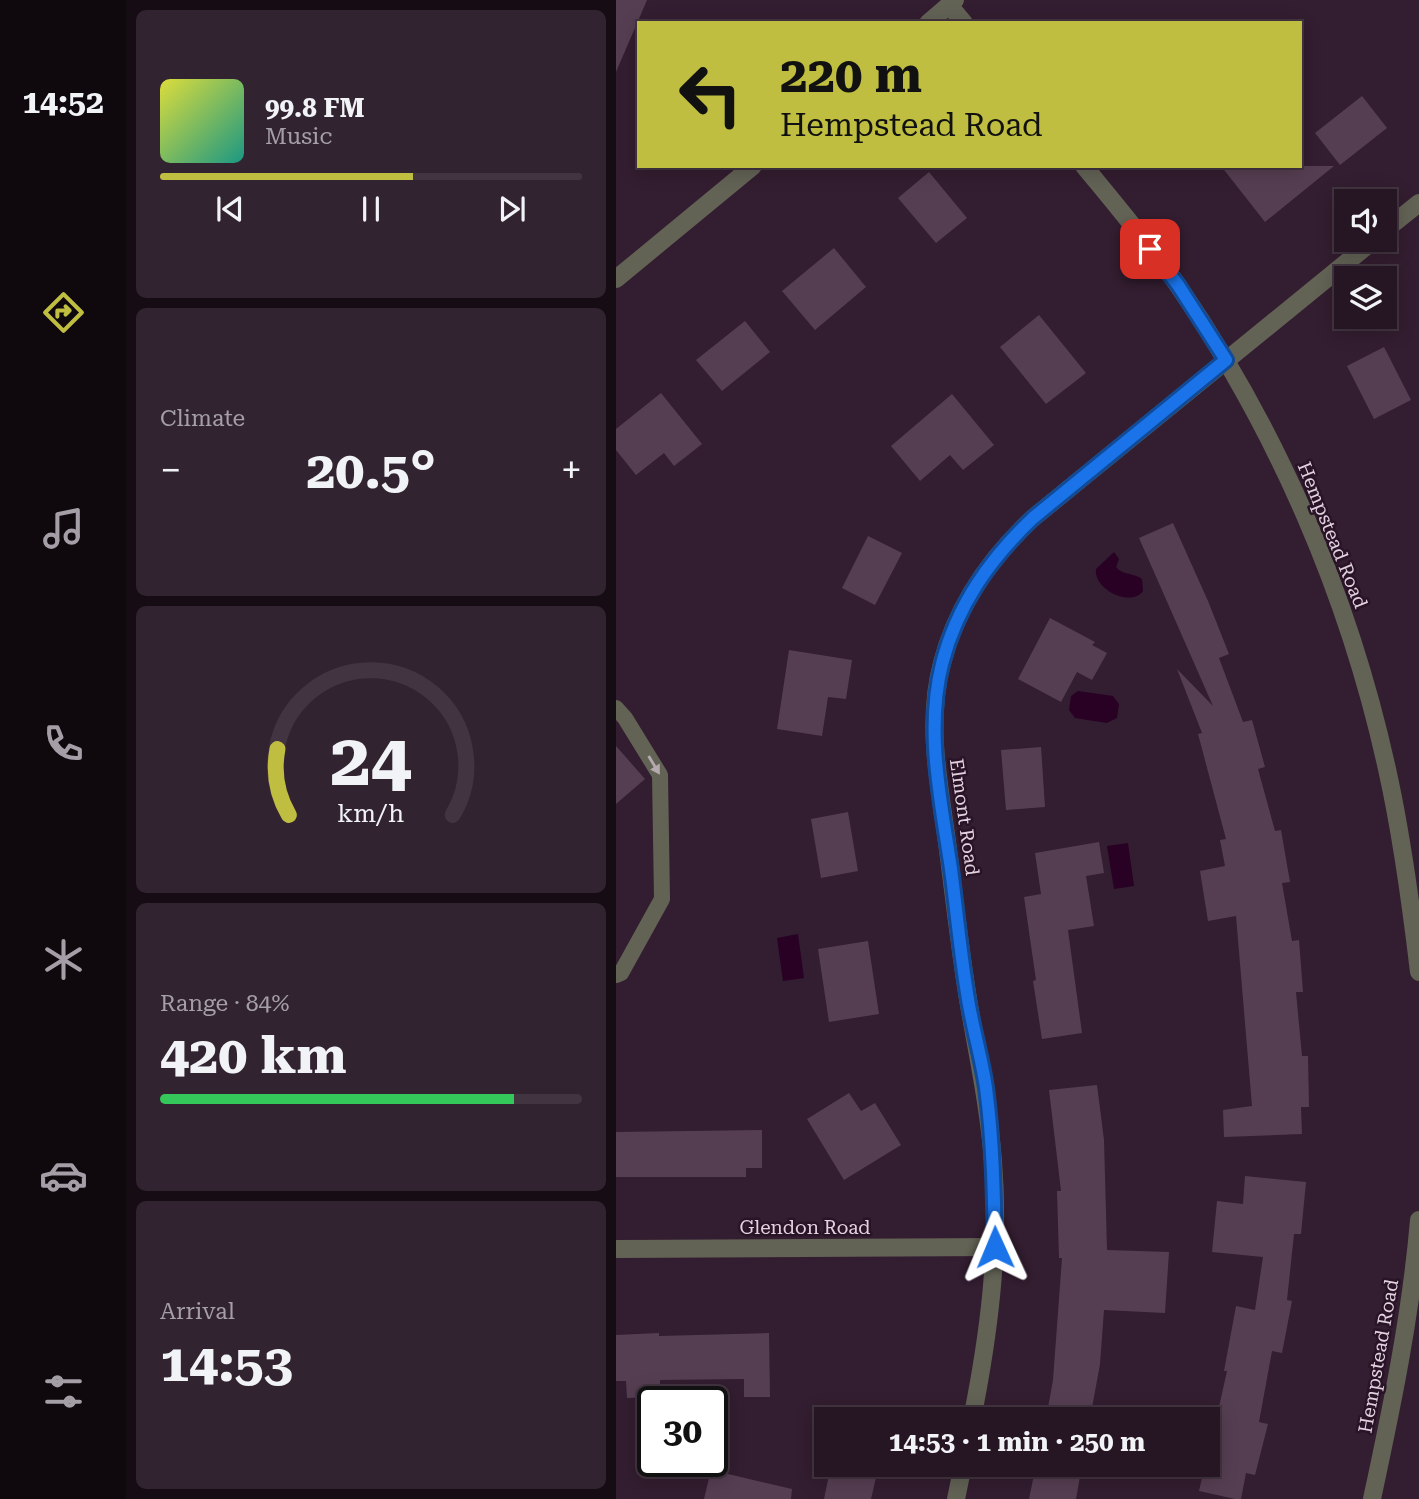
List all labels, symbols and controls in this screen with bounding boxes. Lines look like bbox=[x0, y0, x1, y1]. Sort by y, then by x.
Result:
text: 220 m bbox=[780, 47, 922, 104]
icon: left bbox=[665, 49, 756, 140]
text: 14:52 bbox=[22, 83, 104, 121]
text: 99.8 FM bbox=[265, 93, 365, 123]
text: Hempstead Road bbox=[780, 106, 1043, 144]
text: Music bbox=[265, 123, 332, 150]
map controls bbox=[1334, 189, 1397, 329]
button: sound bbox=[1334, 189, 1397, 252]
icon: previous bbox=[211, 190, 249, 228]
icon: pause bbox=[352, 190, 390, 228]
icon: next bbox=[493, 190, 531, 228]
pin bbox=[1120, 219, 1180, 279]
icon: arrive bbox=[1131, 230, 1169, 268]
button: layers bbox=[1334, 266, 1397, 329]
icon: directions bbox=[39, 288, 88, 337]
text: Climate bbox=[160, 405, 245, 432]
text: 20.5° bbox=[306, 440, 436, 501]
text: − bbox=[160, 448, 181, 492]
text: + bbox=[561, 448, 582, 492]
street label: Hempstead Road bbox=[1293, 459, 1372, 612]
icon: music bbox=[39, 504, 88, 553]
icon: phone bbox=[39, 719, 88, 768]
text: 24 bbox=[330, 719, 412, 804]
one-way arrow bbox=[647, 755, 660, 774]
street label: Elmont Road bbox=[945, 757, 984, 877]
text: km/h bbox=[338, 799, 404, 828]
icon: climate bbox=[39, 935, 88, 984]
text: Range · 84% bbox=[160, 990, 289, 1017]
text: 420 km bbox=[160, 1025, 347, 1086]
icon: car bbox=[39, 1151, 88, 1200]
position arrow bbox=[958, 1210, 1032, 1284]
street label: Glendon Road bbox=[740, 1216, 870, 1239]
street label: Hempstead Road bbox=[1354, 1277, 1403, 1435]
text: Arrival bbox=[160, 1298, 235, 1325]
text: 14:53 bbox=[160, 1333, 293, 1394]
icon: filters bbox=[39, 1367, 88, 1416]
speed limit sign: 30 bbox=[637, 1386, 728, 1477]
text: 14:53 · 1 min · 250 m bbox=[889, 1427, 1145, 1457]

